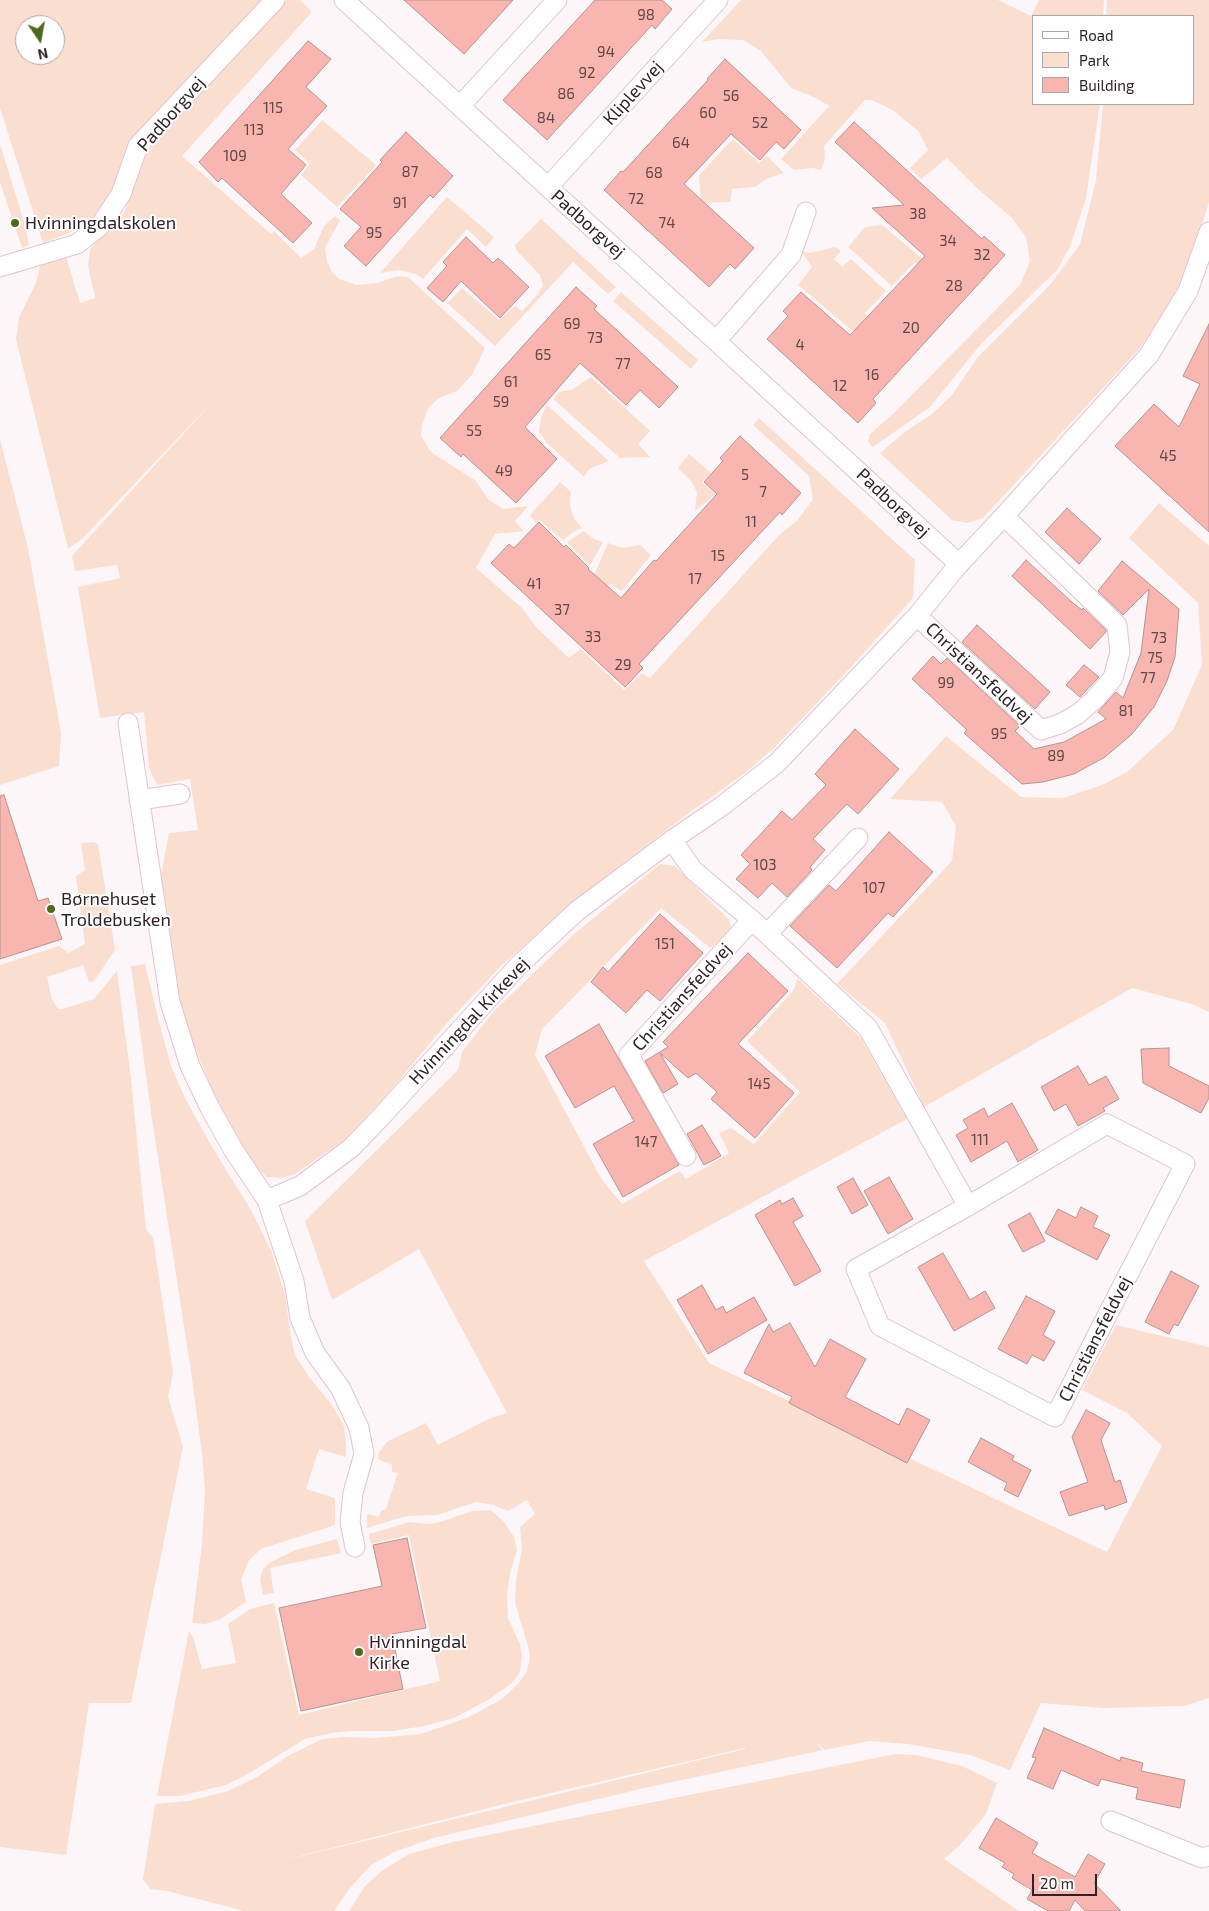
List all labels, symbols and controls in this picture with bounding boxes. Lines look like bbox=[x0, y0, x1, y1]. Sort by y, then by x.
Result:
house number: 98 bbox=[637, 6, 655, 24]
north arrow bbox=[15, 15, 65, 65]
legend bbox=[1032, 15, 1194, 105]
text: Road bbox=[1079, 26, 1114, 44]
house number: 94 bbox=[597, 43, 615, 61]
text: N bbox=[36, 45, 50, 64]
text: Park bbox=[1079, 51, 1110, 69]
street label: Kliplevvej bbox=[599, 56, 667, 130]
house number: 92 bbox=[578, 64, 596, 82]
street label: Padborgvej bbox=[133, 72, 209, 156]
text: Building bbox=[1079, 76, 1134, 94]
house number: 86 bbox=[557, 85, 575, 103]
house number: 56 bbox=[723, 87, 739, 105]
house number: 115 bbox=[263, 99, 283, 117]
house number: 60 bbox=[699, 104, 717, 122]
house number: 84 bbox=[537, 109, 555, 127]
house number: 52 bbox=[752, 114, 768, 132]
house number: 113 bbox=[244, 121, 264, 139]
house number: 64 bbox=[672, 134, 690, 152]
house number: 109 bbox=[223, 147, 247, 165]
house number: 87 bbox=[402, 163, 418, 181]
house number: 68 bbox=[645, 164, 663, 182]
street label: Padborgvej bbox=[547, 185, 629, 263]
house number: 72 bbox=[628, 190, 644, 208]
house number: 91 bbox=[393, 194, 407, 212]
house number: 38 bbox=[909, 205, 927, 223]
place label: Hvinningdalskolen bbox=[25, 212, 176, 234]
house number: 74 bbox=[659, 214, 675, 232]
marker: Hvinningdalskolen bbox=[9, 217, 21, 229]
house number: 95 bbox=[366, 224, 382, 242]
house number: 34 bbox=[939, 232, 957, 250]
house number: 32 bbox=[974, 246, 990, 264]
house number: 28 bbox=[945, 277, 963, 295]
house number: 69 bbox=[563, 315, 581, 333]
house number: 20 bbox=[902, 319, 920, 337]
house number: 73 bbox=[587, 329, 603, 347]
house number: 4 bbox=[795, 336, 805, 354]
house number: 65 bbox=[535, 346, 551, 364]
house number: 77 bbox=[615, 355, 631, 373]
house number: 16 bbox=[865, 366, 879, 384]
house number: 61 bbox=[504, 373, 518, 391]
house number: 12 bbox=[833, 377, 847, 395]
house number: 59 bbox=[493, 393, 509, 411]
house number: 55 bbox=[466, 422, 482, 440]
house number: 45 bbox=[1159, 447, 1177, 465]
house number: 49 bbox=[495, 462, 513, 480]
street label: Padborgvej bbox=[852, 464, 934, 542]
house number: 5 bbox=[741, 466, 749, 484]
house number: 7 bbox=[759, 483, 767, 501]
house number: 11 bbox=[745, 513, 757, 531]
house number: 15 bbox=[711, 547, 725, 565]
house number: 17 bbox=[688, 570, 702, 588]
house number: 41 bbox=[526, 575, 542, 593]
house number: 37 bbox=[554, 601, 570, 619]
street label: Christiansfeldvej bbox=[921, 618, 1037, 728]
house number: 33 bbox=[585, 628, 601, 646]
house number: 73 bbox=[1151, 629, 1167, 647]
house number: 75 bbox=[1147, 649, 1163, 667]
house number: 29 bbox=[614, 656, 632, 674]
house number: 77 bbox=[1140, 669, 1156, 687]
house number: 99 bbox=[937, 674, 955, 692]
house number: 81 bbox=[1118, 702, 1134, 720]
house number: 95 bbox=[991, 725, 1007, 743]
house number: 89 bbox=[1047, 747, 1065, 765]
house number: 103 bbox=[753, 856, 777, 874]
house number: 107 bbox=[863, 879, 885, 897]
place label: Børnehuset Troldebusken bbox=[61, 888, 171, 931]
marker: Børnehuset Troldebusken bbox=[45, 903, 57, 915]
house number: 151 bbox=[655, 935, 675, 953]
street label: Christiansfeldvej bbox=[628, 939, 736, 1055]
street label: Hvinningdal Kirkevej bbox=[405, 953, 533, 1089]
house number: 145 bbox=[747, 1075, 771, 1093]
house number: 111 bbox=[971, 1131, 989, 1149]
house number: 147 bbox=[635, 1133, 657, 1151]
street label: Christiansfeldvej bbox=[1054, 1273, 1136, 1405]
place label: Hvinningdal Kirke bbox=[369, 1631, 466, 1674]
marker: Hvinningdal Kirke bbox=[353, 1646, 365, 1658]
scale bar bbox=[1034, 1864, 1099, 1896]
text: 20 m bbox=[1040, 1874, 1074, 1892]

